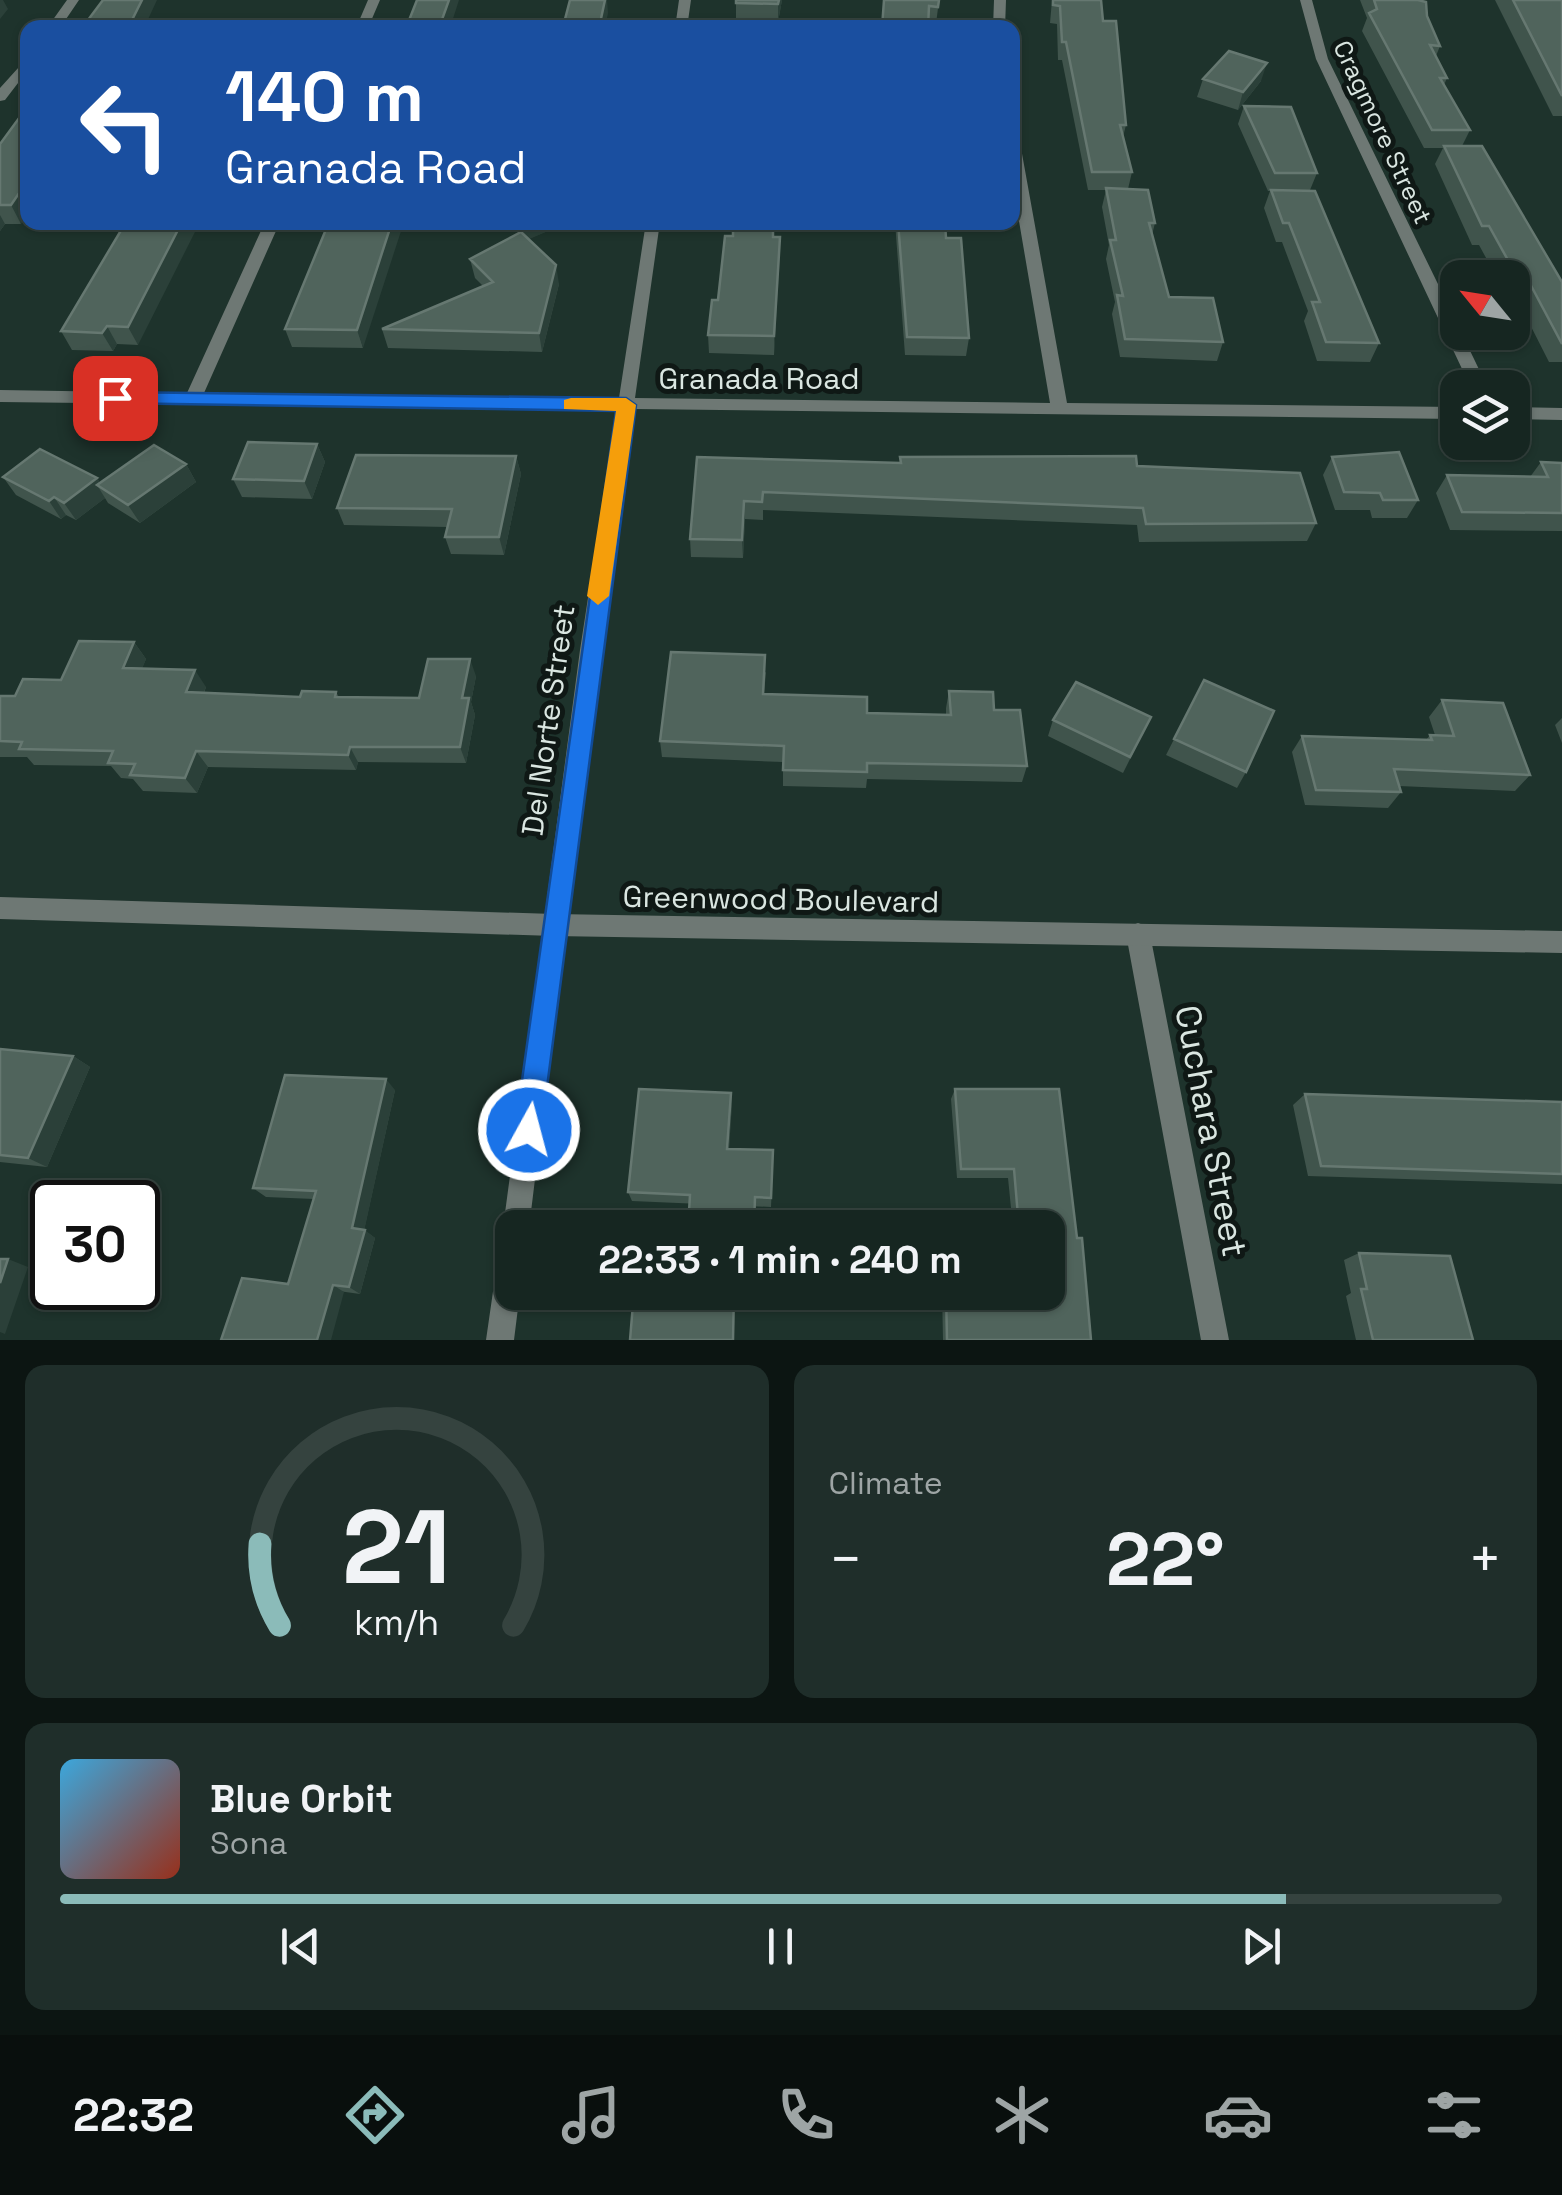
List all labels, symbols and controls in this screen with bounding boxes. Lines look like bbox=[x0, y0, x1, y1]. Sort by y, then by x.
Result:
street label: Cragmore Street bbox=[1327, 35, 1439, 229]
text: 140 m bbox=[225, 52, 424, 141]
icon: left bbox=[60, 60, 190, 190]
text: Granada Road bbox=[225, 139, 527, 196]
north arrow bbox=[1440, 260, 1530, 350]
map controls bbox=[1440, 260, 1530, 460]
pin bbox=[73, 356, 158, 441]
street label: Granada Road bbox=[659, 359, 860, 398]
button: layers bbox=[1440, 370, 1530, 460]
icon: arrive bbox=[88, 371, 143, 426]
street label: Del Norte Street bbox=[512, 602, 584, 838]
street label: Greenwood Boulevard bbox=[622, 877, 940, 921]
street label: Cuchara Street bbox=[1165, 1002, 1257, 1260]
position arrow bbox=[477, 1078, 581, 1182]
speed limit sign: 30 bbox=[30, 1180, 160, 1310]
text: 22:33 · 1 min · 240 m bbox=[598, 1236, 962, 1284]
text: Climate bbox=[829, 1463, 943, 1503]
text: 21 bbox=[342, 1481, 451, 1613]
text: 22° bbox=[1106, 1511, 1225, 1607]
text: − bbox=[829, 1524, 863, 1594]
text: + bbox=[1468, 1524, 1502, 1594]
text: km/h bbox=[354, 1600, 439, 1645]
text: Blue Orbit bbox=[210, 1775, 393, 1823]
text: Sona bbox=[210, 1823, 287, 1863]
icon: previous bbox=[273, 1919, 328, 1974]
icon: pause bbox=[753, 1919, 808, 1974]
icon: next bbox=[1234, 1919, 1289, 1974]
icon: directions bbox=[340, 2080, 410, 2150]
icon: music bbox=[556, 2080, 626, 2150]
icon: phone bbox=[771, 2080, 841, 2150]
icon: climate bbox=[987, 2080, 1057, 2150]
icon: car bbox=[1203, 2080, 1273, 2150]
icon: filters bbox=[1419, 2080, 1489, 2150]
text: 22:32 bbox=[73, 2087, 194, 2144]

